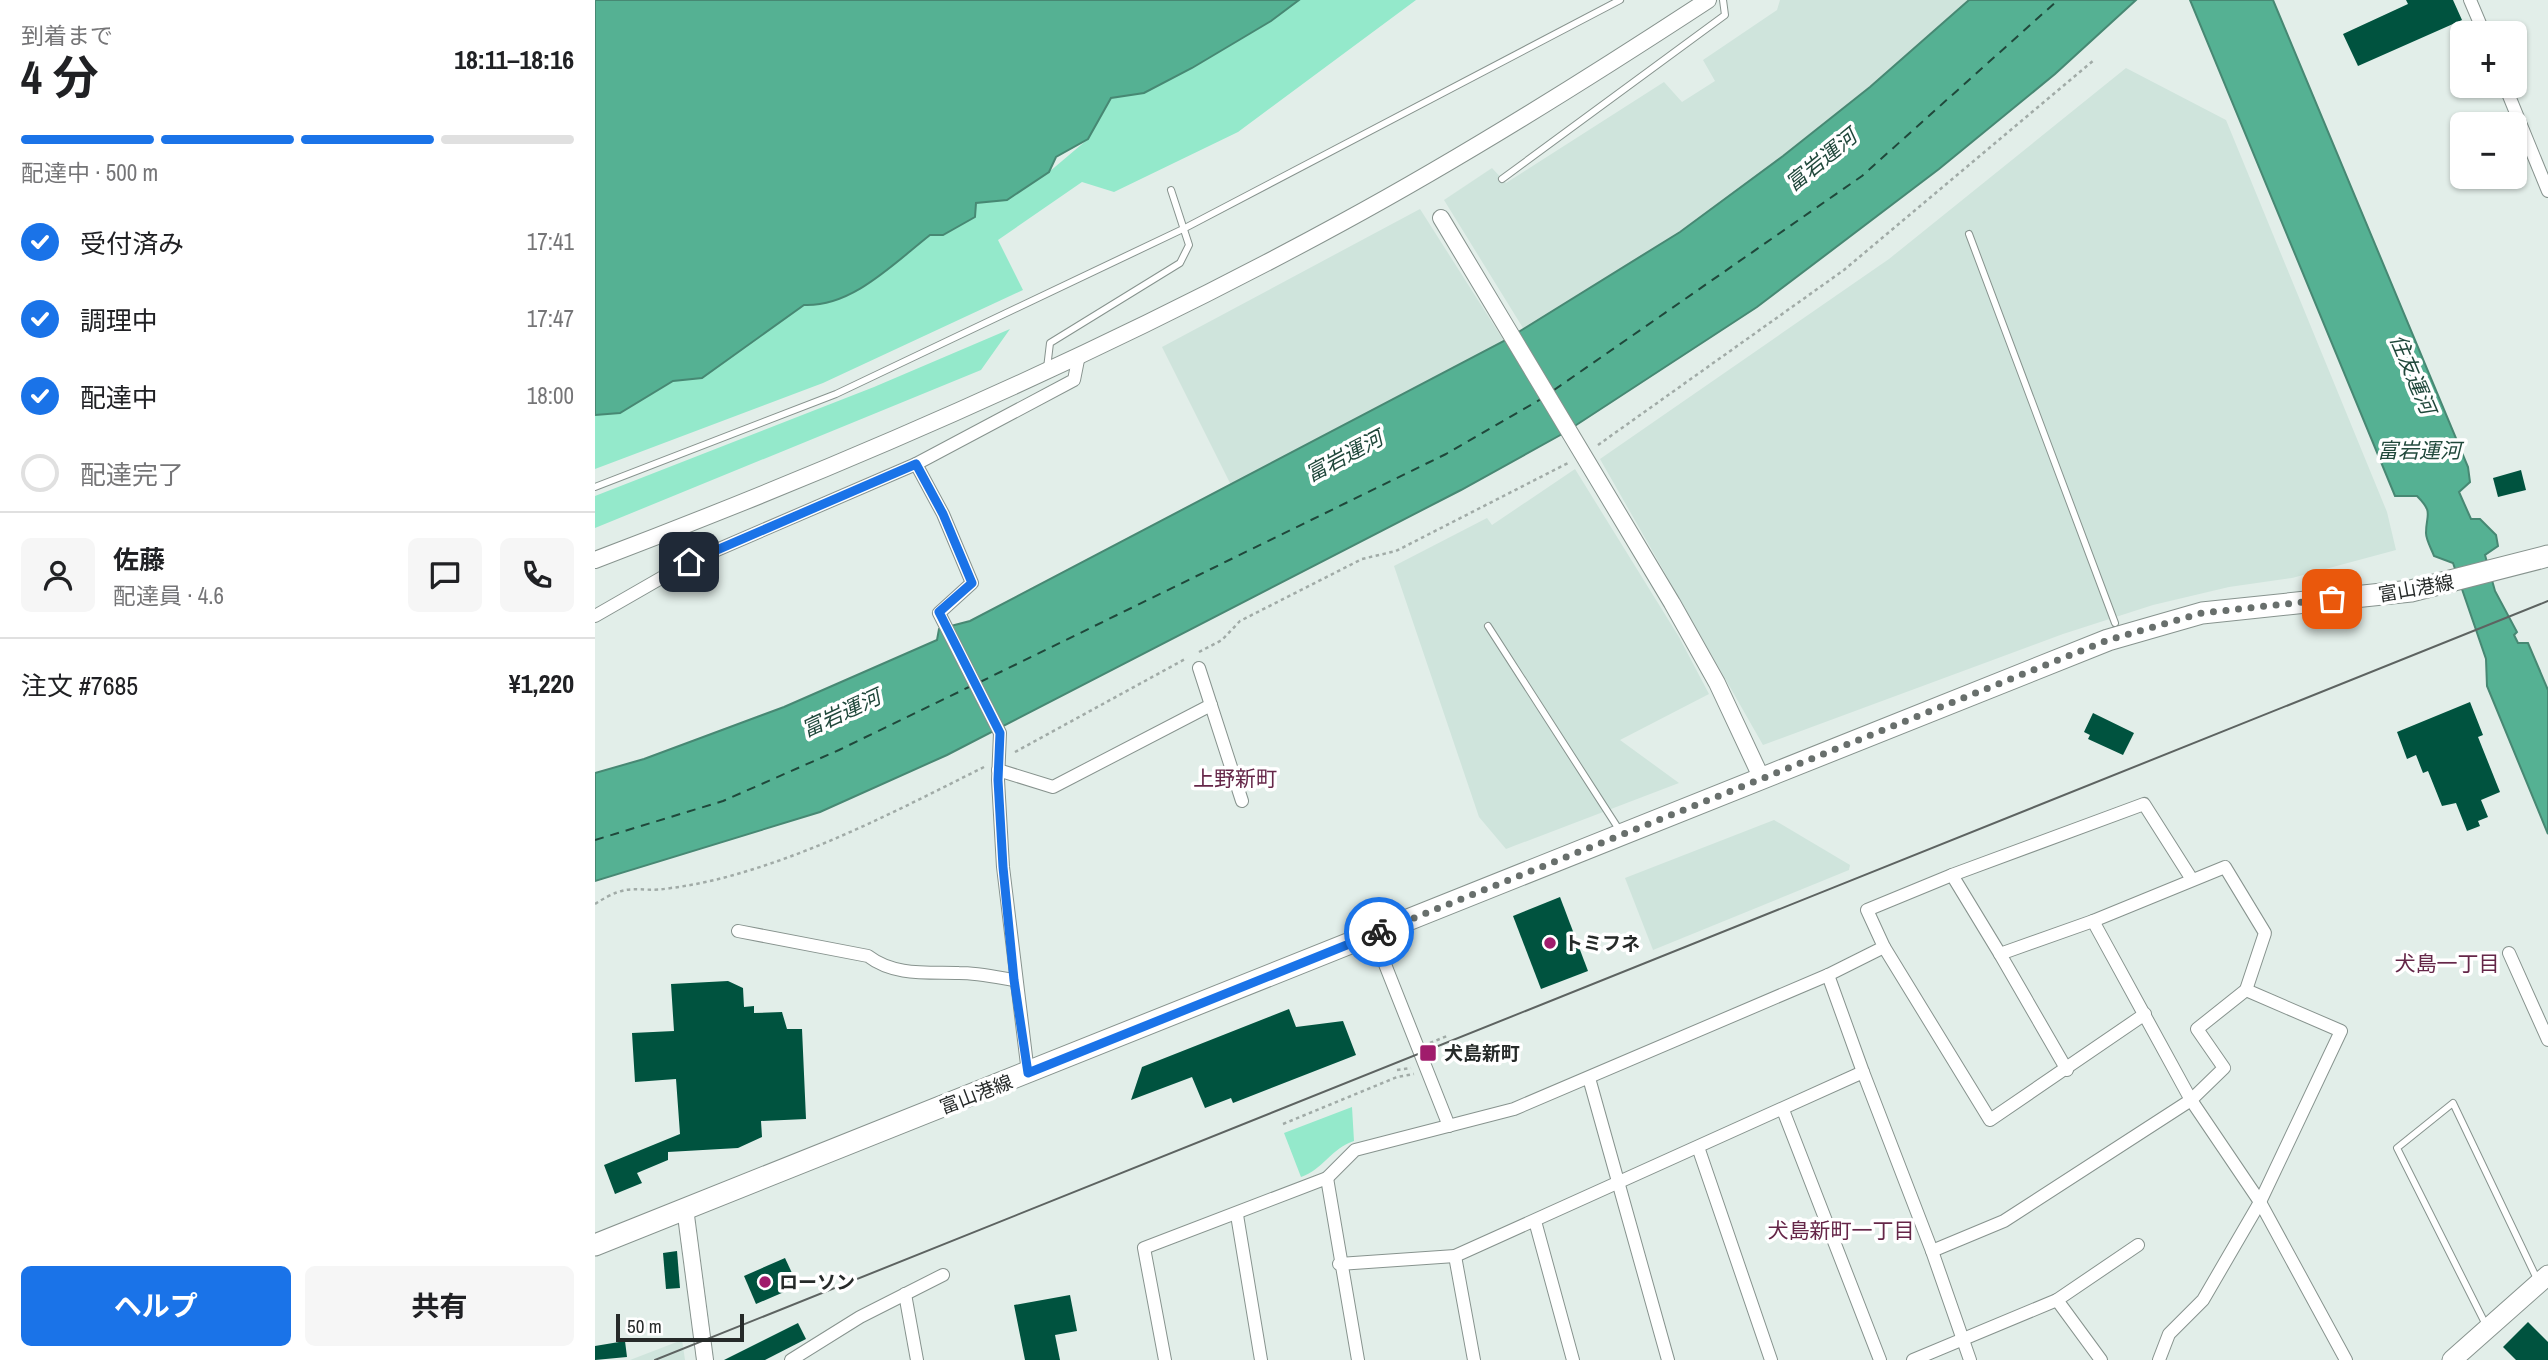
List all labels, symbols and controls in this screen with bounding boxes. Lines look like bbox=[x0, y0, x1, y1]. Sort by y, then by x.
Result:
text: 到着まで bbox=[21, 20, 113, 51]
map controls bbox=[2450, 21, 2527, 189]
button: + bbox=[2450, 21, 2527, 98]
text: 18:11–18:16 bbox=[454, 42, 574, 77]
text: 4 分 bbox=[21, 46, 98, 108]
button: − bbox=[2450, 112, 2527, 189]
water label: 富岩運河 bbox=[1779, 120, 1866, 198]
text: 配達中 · 500 m bbox=[21, 157, 158, 188]
icon: check bbox=[21, 223, 59, 261]
text: 受付済み bbox=[80, 226, 184, 261]
text: 17:41 bbox=[527, 226, 574, 257]
icon: check bbox=[21, 300, 59, 338]
text: 調理中 bbox=[80, 303, 158, 338]
text: 17:47 bbox=[527, 303, 574, 334]
water label: 住友運河 bbox=[2383, 330, 2444, 422]
icon: check bbox=[21, 377, 59, 415]
text: 配達中 bbox=[80, 380, 158, 415]
text: 18:00 bbox=[527, 380, 574, 411]
water label: 富岩運河 bbox=[1300, 422, 1391, 489]
water label: 富岩運河 bbox=[2377, 436, 2465, 465]
text: 配達完了 bbox=[80, 457, 184, 492]
pin bbox=[659, 532, 719, 592]
button: person bbox=[21, 538, 95, 612]
button: chat bbox=[408, 538, 482, 612]
button: phone bbox=[500, 538, 574, 612]
text: 佐藤 bbox=[113, 542, 165, 577]
icon: home bbox=[670, 543, 708, 581]
pin bbox=[2302, 569, 2362, 629]
street label: 富山港線 bbox=[2376, 569, 2456, 607]
text: 配達員 · 4.6 bbox=[113, 580, 224, 611]
icon: bag bbox=[2313, 580, 2351, 618]
text: ¥1,220 bbox=[509, 666, 574, 701]
text: 注文 #7685 bbox=[21, 668, 138, 703]
water label: 富岩運河 bbox=[797, 680, 889, 744]
district label: 上野新町 bbox=[1193, 764, 1277, 793]
courier bbox=[1344, 897, 1414, 967]
icon: bike bbox=[1360, 913, 1398, 951]
place label: トミフネ bbox=[1564, 930, 1640, 956]
marker: トミフネ bbox=[1542, 935, 1558, 951]
district label: 犬島一丁目 bbox=[2395, 949, 2500, 978]
place label: 犬島新町 bbox=[1444, 1040, 1520, 1066]
marker: 犬島新町 bbox=[1418, 1043, 1438, 1063]
street label: 富山港線 bbox=[936, 1068, 1016, 1120]
district label: 犬島新町一丁目 bbox=[1768, 1216, 1915, 1245]
button: ヘルプ bbox=[21, 1266, 291, 1346]
button: 共有 bbox=[305, 1266, 574, 1346]
place label: ローソン bbox=[779, 1269, 855, 1295]
marker: ローソン bbox=[757, 1274, 773, 1290]
scale bar bbox=[616, 1311, 744, 1343]
text: 50 m bbox=[627, 1313, 662, 1339]

